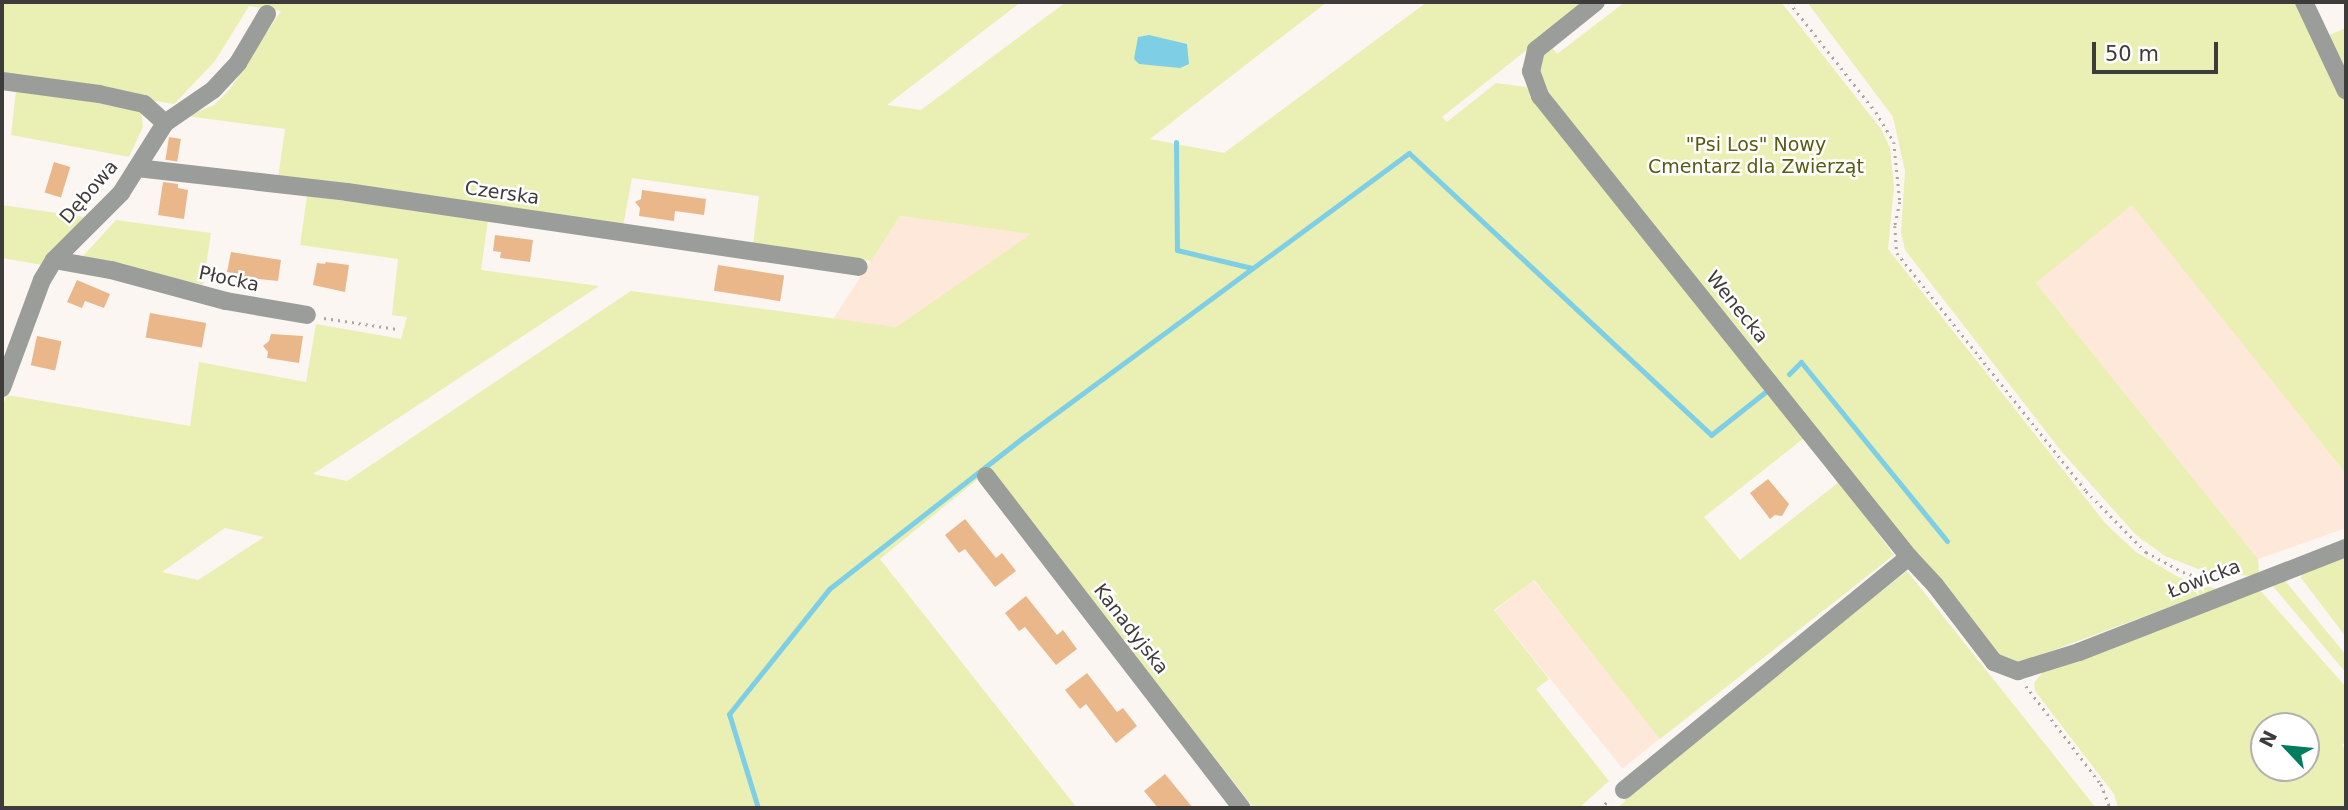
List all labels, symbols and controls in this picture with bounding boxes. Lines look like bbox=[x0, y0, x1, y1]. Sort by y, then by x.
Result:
scale bar bbox=[2096, 28, 2222, 72]
text: 50 m bbox=[2105, 42, 2159, 66]
park label: "Psi Los" Nowy Cmentarz dla Zwierząt bbox=[1648, 134, 1864, 178]
street label: Dębowa bbox=[55, 155, 123, 229]
street label: Czerska bbox=[463, 176, 541, 210]
street label: Płocka bbox=[197, 261, 261, 297]
street label: Wenecka bbox=[1701, 266, 1773, 348]
street label: Łowicka bbox=[2164, 555, 2244, 603]
street label: Kanadyjska bbox=[1089, 579, 1173, 679]
north arrow bbox=[2250, 712, 2320, 782]
text: N bbox=[2255, 727, 2281, 751]

